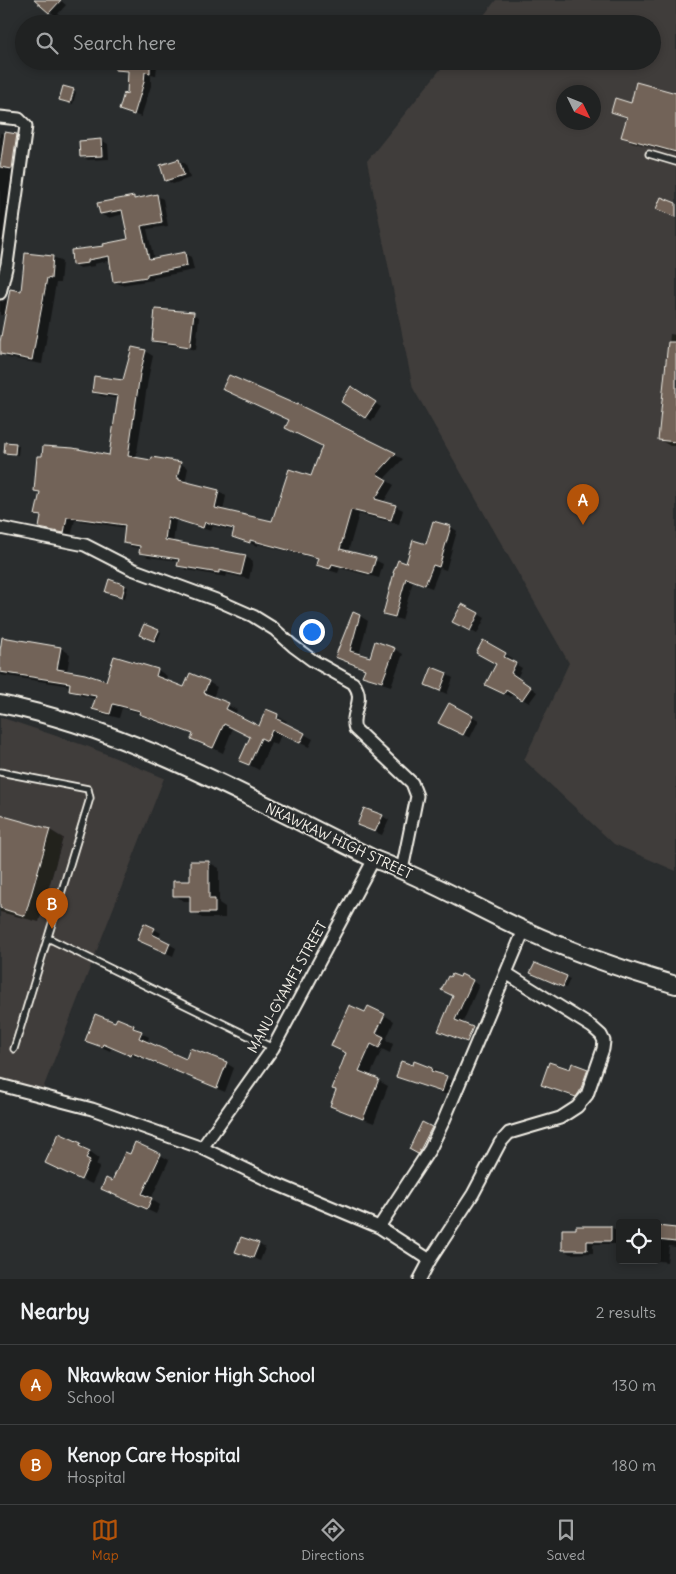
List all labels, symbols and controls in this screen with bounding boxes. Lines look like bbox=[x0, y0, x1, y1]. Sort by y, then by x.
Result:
search box bbox=[15, 15, 661, 70]
icon: search bbox=[33, 29, 61, 57]
text: Search here bbox=[73, 31, 176, 55]
north arrow bbox=[556, 85, 601, 130]
pin: A bbox=[567, 484, 599, 525]
your location bbox=[299, 619, 325, 645]
street label: NKAWKAW HIGH STREET bbox=[263, 799, 415, 883]
pin: B bbox=[36, 888, 68, 929]
street label: MANU-GYAMFI STREET bbox=[243, 918, 331, 1056]
map controls bbox=[616, 1219, 661, 1264]
button: locate bbox=[616, 1219, 661, 1264]
text: Nearby bbox=[20, 1298, 90, 1325]
text: 2 results bbox=[596, 1302, 656, 1322]
text: Nkawkaw Senior High School bbox=[67, 1363, 315, 1387]
text: A bbox=[31, 1375, 41, 1395]
text: 130 m bbox=[612, 1375, 656, 1395]
text: School bbox=[67, 1387, 115, 1407]
text: Kenop Care Hospital bbox=[67, 1443, 240, 1467]
text: B bbox=[31, 1455, 41, 1475]
text: 180 m bbox=[612, 1455, 656, 1475]
text: Hospital bbox=[67, 1467, 126, 1487]
tab: Map bbox=[91, 1516, 119, 1564]
tab: Directions bbox=[301, 1516, 364, 1564]
tab: Saved bbox=[547, 1516, 585, 1564]

